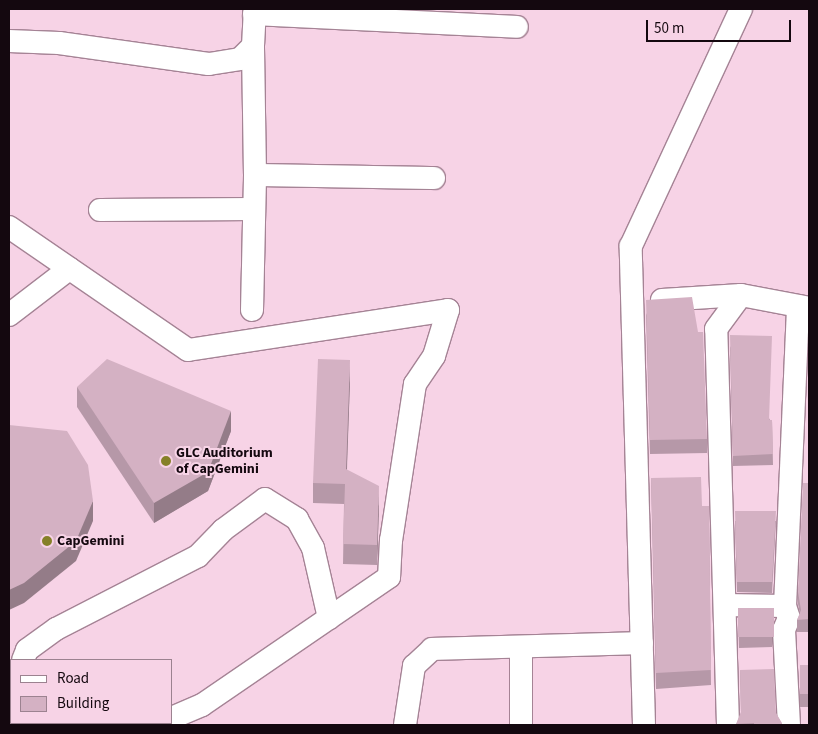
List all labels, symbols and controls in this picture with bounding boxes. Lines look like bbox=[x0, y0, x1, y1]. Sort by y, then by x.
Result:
scale bar bbox=[648, 10, 793, 42]
text: 50 m bbox=[654, 18, 684, 39]
place label: GLC Auditorium of CapGemini bbox=[176, 445, 273, 478]
marker: GLC Auditorium of CapGemini bbox=[160, 455, 172, 467]
place label: CapGemini bbox=[57, 533, 124, 549]
marker: CapGemini bbox=[41, 535, 53, 547]
legend bbox=[10, 659, 172, 724]
text: Road bbox=[57, 668, 89, 689]
text: Building bbox=[57, 693, 109, 714]

